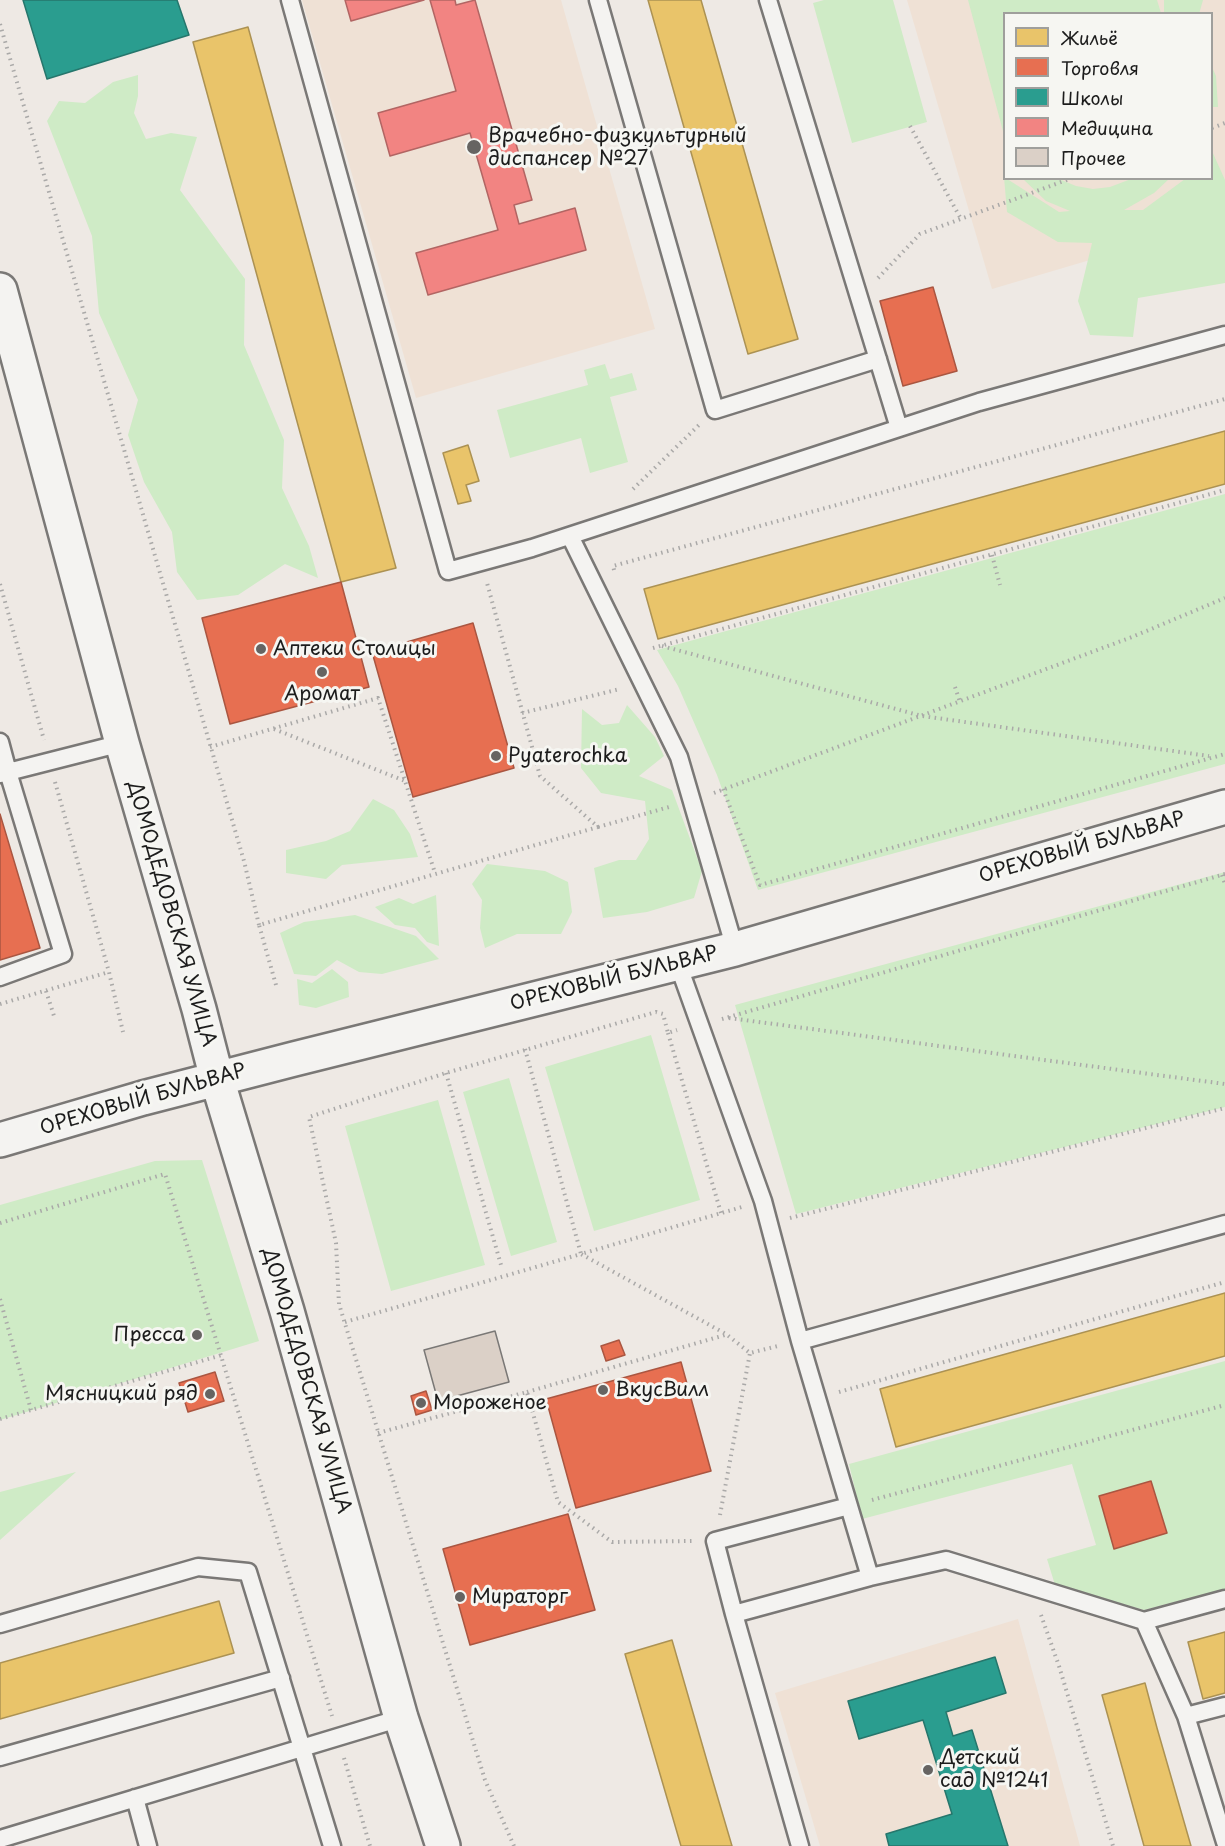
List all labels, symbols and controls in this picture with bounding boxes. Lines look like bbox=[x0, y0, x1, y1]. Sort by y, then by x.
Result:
legend bbox=[1003, 12, 1213, 180]
text: Жильё bbox=[1061, 24, 1118, 51]
text: Торговля bbox=[1061, 54, 1139, 81]
text: Школы bbox=[1061, 84, 1124, 111]
text: Медицина bbox=[1061, 114, 1153, 141]
place label: Врачебно-физкультурный диспансер №27 bbox=[488, 124, 747, 171]
marker: Врачебно-физкультурный диспансер №27 bbox=[465, 138, 483, 156]
text: Прочее bbox=[1061, 144, 1126, 171]
place label: Аптеки Столицы bbox=[273, 637, 436, 661]
marker: Аптеки Столицы bbox=[254, 642, 268, 656]
marker: Аромат bbox=[315, 665, 329, 679]
place label: Аромат bbox=[284, 682, 360, 706]
place label: Pyaterochka bbox=[508, 744, 627, 768]
marker: Pyaterochka bbox=[489, 749, 503, 763]
street label: ДОМОДЕДОВСКАЯ УЛИЦА bbox=[122, 778, 220, 1050]
street label: ОРЕХОВЫЙ БУЛЬВАР bbox=[976, 807, 1188, 889]
street label: ОРЕХОВЫЙ БУЛЬВАР bbox=[508, 942, 720, 1016]
street label: ОРЕХОВЫЙ БУЛЬВАР bbox=[37, 1059, 249, 1141]
street label: ДОМОДЕДОВСКАЯ УЛИЦА bbox=[257, 1245, 355, 1517]
place label: Пресса bbox=[114, 1323, 185, 1347]
marker: Пресса bbox=[190, 1328, 204, 1342]
place label: ВкусВилл bbox=[615, 1378, 709, 1402]
place label: Мясницкий ряд bbox=[45, 1382, 198, 1406]
marker: ВкусВилл bbox=[596, 1383, 610, 1397]
marker: Мясницкий ряд bbox=[203, 1387, 217, 1401]
place label: Мороженое bbox=[433, 1391, 547, 1415]
marker: Мороженое bbox=[414, 1396, 428, 1410]
place label: Мираторг bbox=[472, 1585, 568, 1609]
marker: Мираторг bbox=[453, 1590, 467, 1604]
place label: Детский сад №1241 bbox=[940, 1746, 1048, 1793]
marker: Детский сад №1241 bbox=[921, 1763, 935, 1777]

